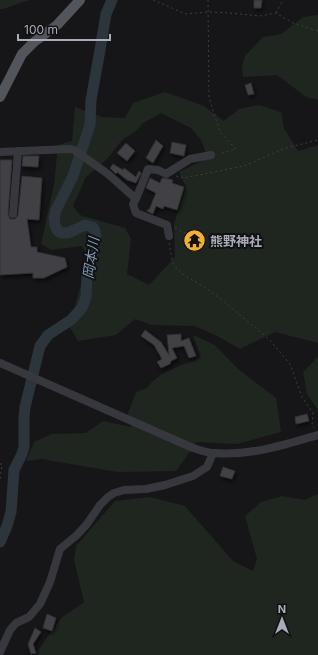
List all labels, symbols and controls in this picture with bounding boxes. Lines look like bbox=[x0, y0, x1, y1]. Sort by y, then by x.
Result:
scale bar bbox=[18, 16, 110, 42]
text: 100 m bbox=[24, 22, 58, 37]
temple icon: 熊野神社 bbox=[182, 228, 208, 254]
place label: 熊野神社 bbox=[210, 233, 262, 249]
water label: 岡本川 bbox=[79, 234, 102, 280]
north arrow bbox=[262, 599, 302, 639]
text: N bbox=[278, 602, 286, 616]

